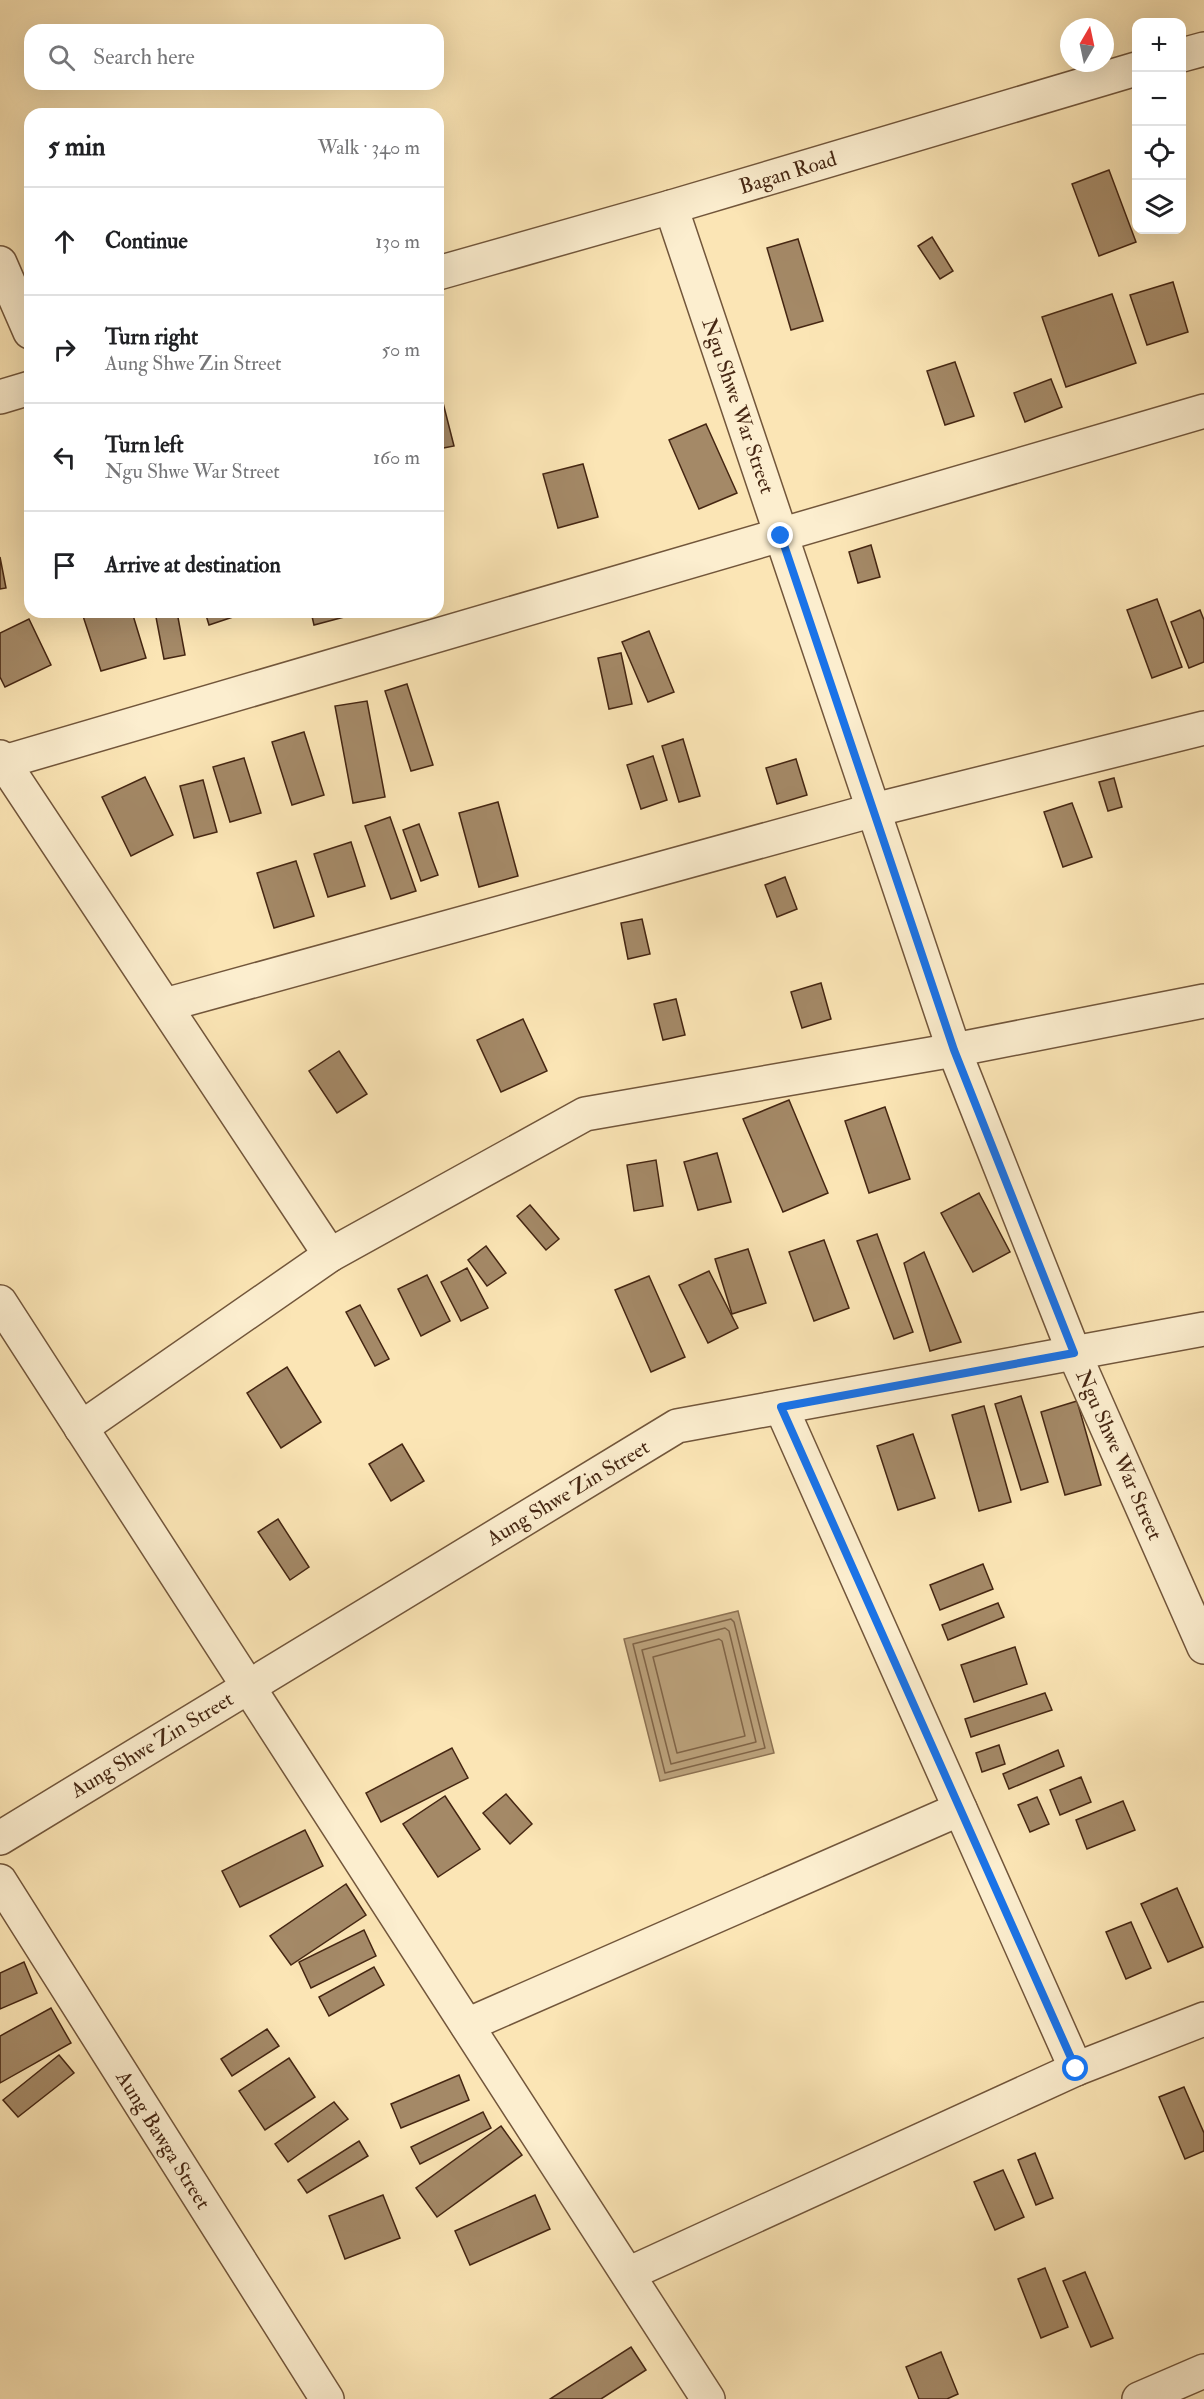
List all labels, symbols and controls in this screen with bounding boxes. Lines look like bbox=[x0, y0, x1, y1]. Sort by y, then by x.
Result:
north arrow bbox=[1060, 18, 1114, 72]
map controls bbox=[1132, 18, 1186, 234]
button: + bbox=[1132, 18, 1186, 72]
search box bbox=[24, 24, 444, 90]
icon: search bbox=[45, 41, 78, 74]
text: Search here bbox=[93, 43, 195, 71]
button: − bbox=[1132, 72, 1186, 126]
button: locate bbox=[1132, 126, 1186, 180]
text: 5 min bbox=[48, 131, 105, 163]
text: Walk · 340 m bbox=[318, 135, 420, 160]
street label: Bagan Road bbox=[736, 145, 841, 201]
button: layers bbox=[1132, 180, 1186, 234]
icon: ahead bbox=[48, 225, 81, 258]
text: Continue bbox=[105, 227, 188, 255]
text: 130 m bbox=[375, 229, 420, 254]
street label: Ngu Shwe War Street bbox=[695, 315, 781, 497]
text: Turn right bbox=[105, 323, 198, 351]
icon: right bbox=[48, 333, 81, 366]
text: 50 m bbox=[381, 337, 420, 362]
text: Aung Shwe Zin Street bbox=[105, 351, 282, 376]
text: Turn left bbox=[105, 431, 184, 459]
icon: left bbox=[48, 441, 81, 474]
text: 160 m bbox=[373, 445, 420, 470]
text: Ngu Shwe War Street bbox=[105, 459, 280, 484]
route end bbox=[767, 522, 793, 548]
icon: arrive bbox=[48, 549, 81, 582]
text: Arrive at destination bbox=[105, 551, 281, 579]
street label: Ngu Shwe War Street bbox=[1069, 1366, 1169, 1544]
street label: Aung Shwe Zin Street bbox=[481, 1434, 655, 1553]
street label: Aung Shwe Zin Street bbox=[65, 1686, 239, 1805]
route start bbox=[1062, 2055, 1088, 2081]
street label: Aung Bawga Street bbox=[109, 2065, 217, 2215]

